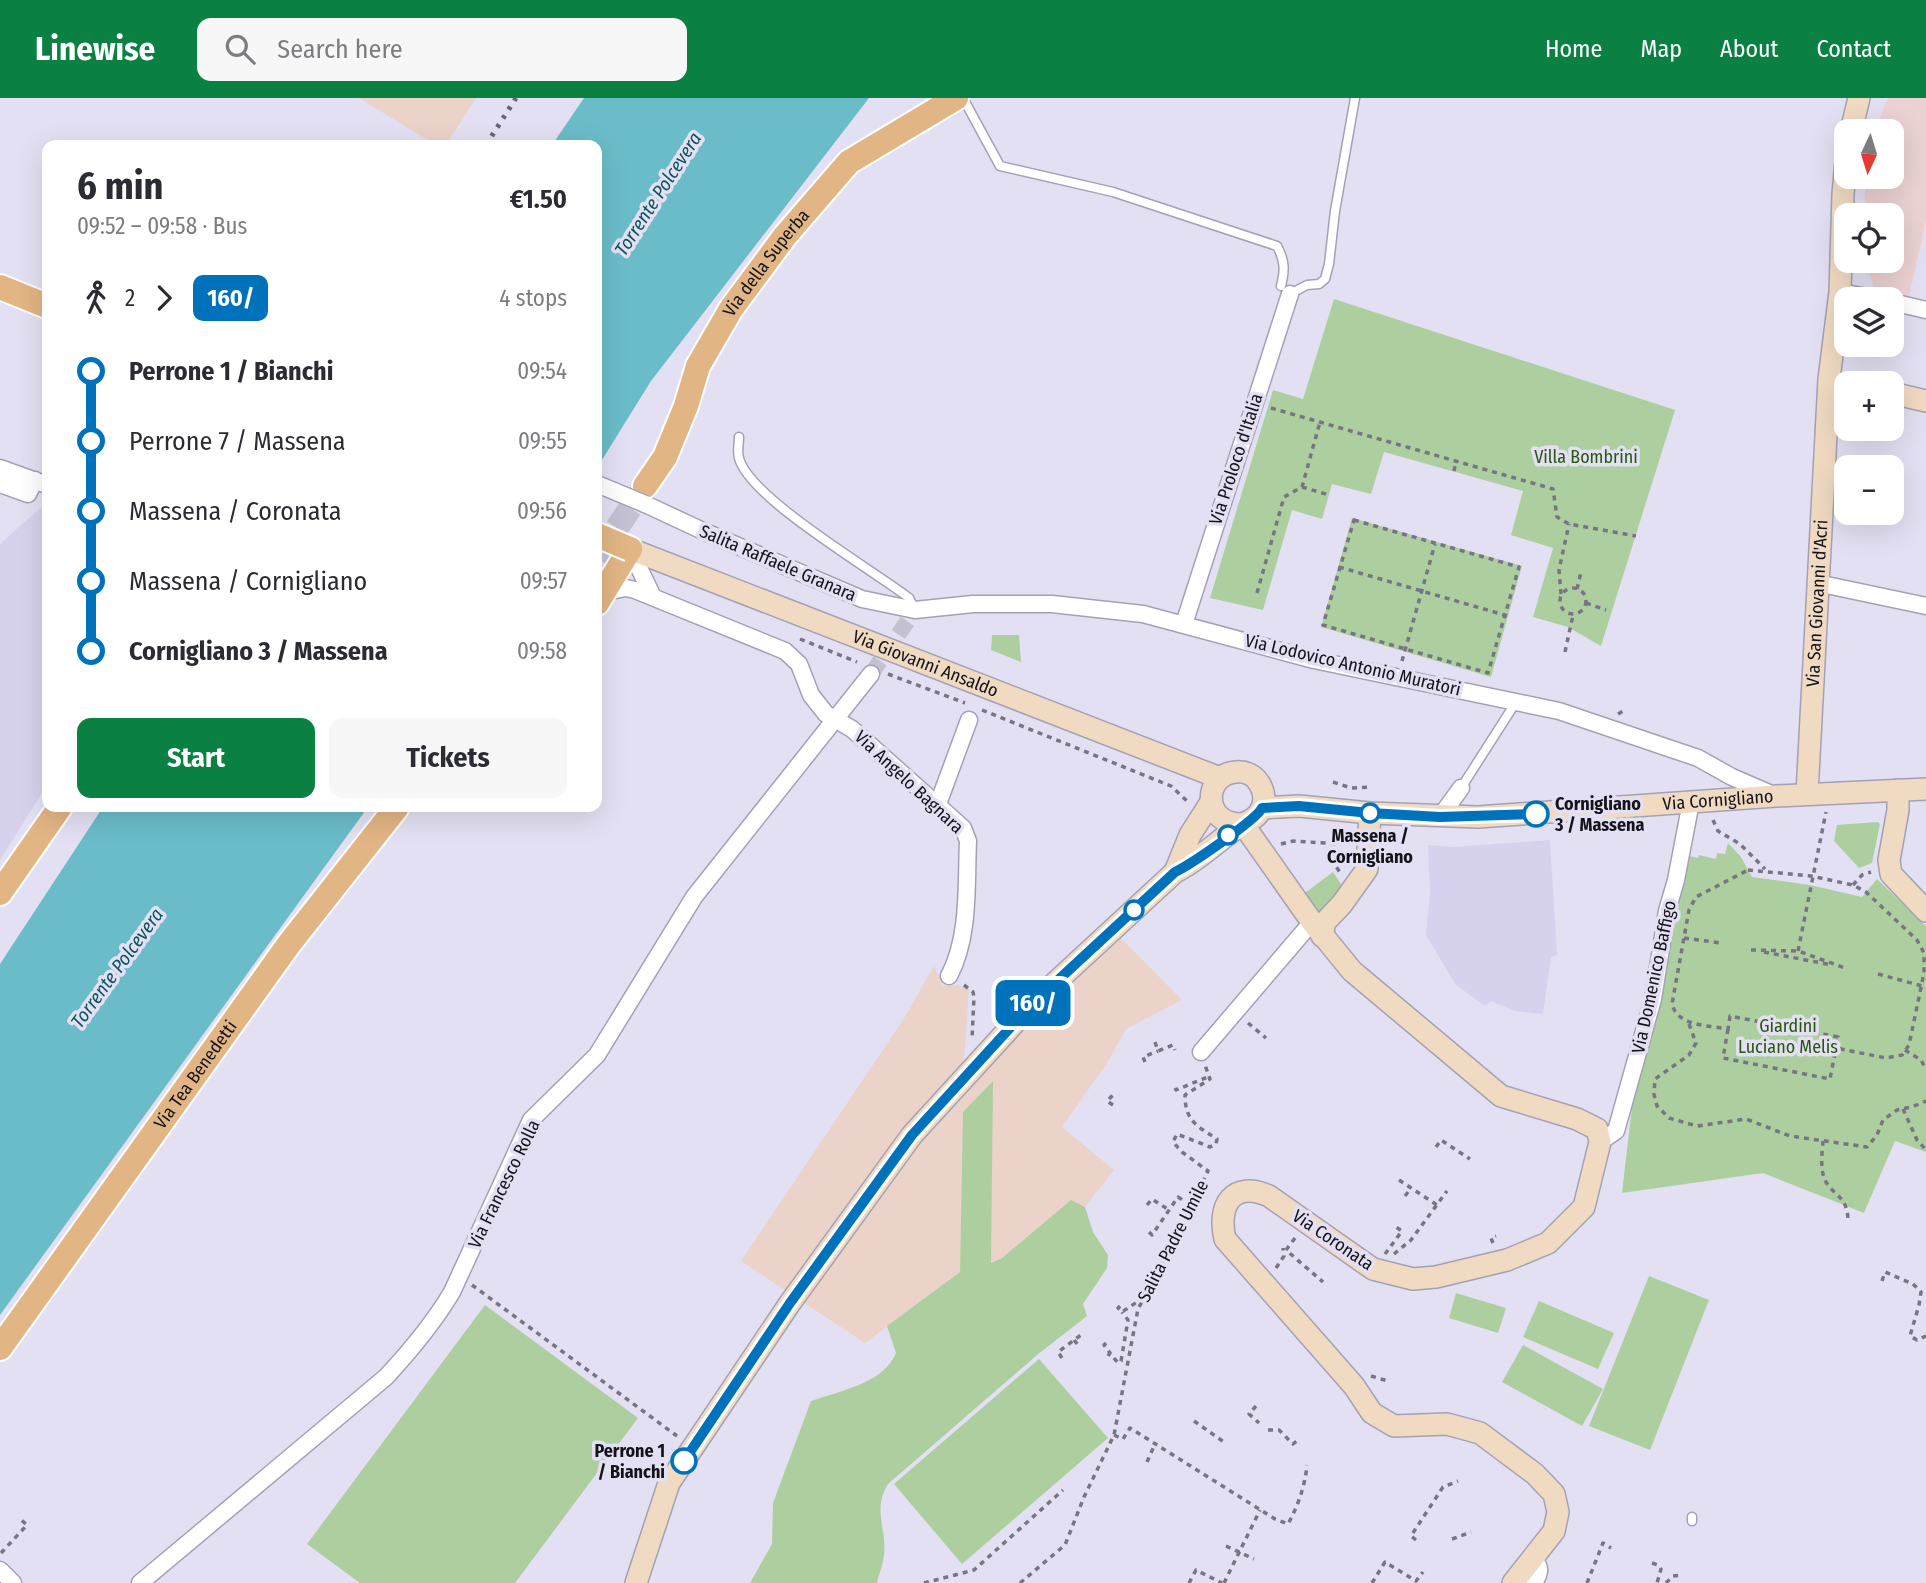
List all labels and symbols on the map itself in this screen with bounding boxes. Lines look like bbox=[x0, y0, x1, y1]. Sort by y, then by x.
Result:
north arrow bbox=[1834, 119, 1904, 189]
water label: Torrente Polcevera bbox=[610, 128, 706, 260]
street label: Via della Superba bbox=[718, 205, 814, 320]
street label: Via Proloco d'Italia bbox=[1204, 390, 1268, 527]
park label: Villa Bombrini bbox=[1534, 446, 1638, 468]
street label: Via San Giovanni d'Acri bbox=[1802, 519, 1833, 688]
street label: Salita Raffaele Granara bbox=[696, 520, 860, 606]
street label: Via Giovanni Ansaldo bbox=[850, 626, 1001, 702]
street label: Via Lodovico Antonio Muratori bbox=[1243, 629, 1463, 701]
street label: Via Angelo Bagnara bbox=[850, 726, 968, 838]
street label: Via Cornigliano bbox=[1662, 785, 1774, 815]
place label: Cornigliano 3 / Massena bbox=[1554, 793, 1644, 836]
marker: Cornigliano 3 / Massena bbox=[1523, 801, 1549, 827]
marker: Massena / Cornigliano bbox=[1360, 803, 1380, 823]
unlabelled marker bbox=[1218, 825, 1238, 845]
place label: Massena / Cornigliano bbox=[1327, 825, 1413, 868]
street label: Via Domenico Baffigo bbox=[1627, 899, 1681, 1055]
unlabelled marker bbox=[1124, 900, 1144, 920]
water label: Torrente Polcevera bbox=[66, 904, 168, 1032]
line badge: 160/ bbox=[984, 980, 1082, 1026]
park label: Giardini Luciano Melis bbox=[1738, 1015, 1838, 1058]
street label: Via Tea Benedetti bbox=[149, 1016, 242, 1133]
street label: Via Francesco Rolla bbox=[463, 1116, 545, 1252]
street label: Salita Padre Umile bbox=[1133, 1176, 1213, 1306]
street label: Via Coronata bbox=[1288, 1205, 1378, 1275]
place label: Perrone 1 / Bianchi bbox=[594, 1440, 665, 1483]
marker: Perrone 1 / Bianchi bbox=[671, 1448, 697, 1474]

